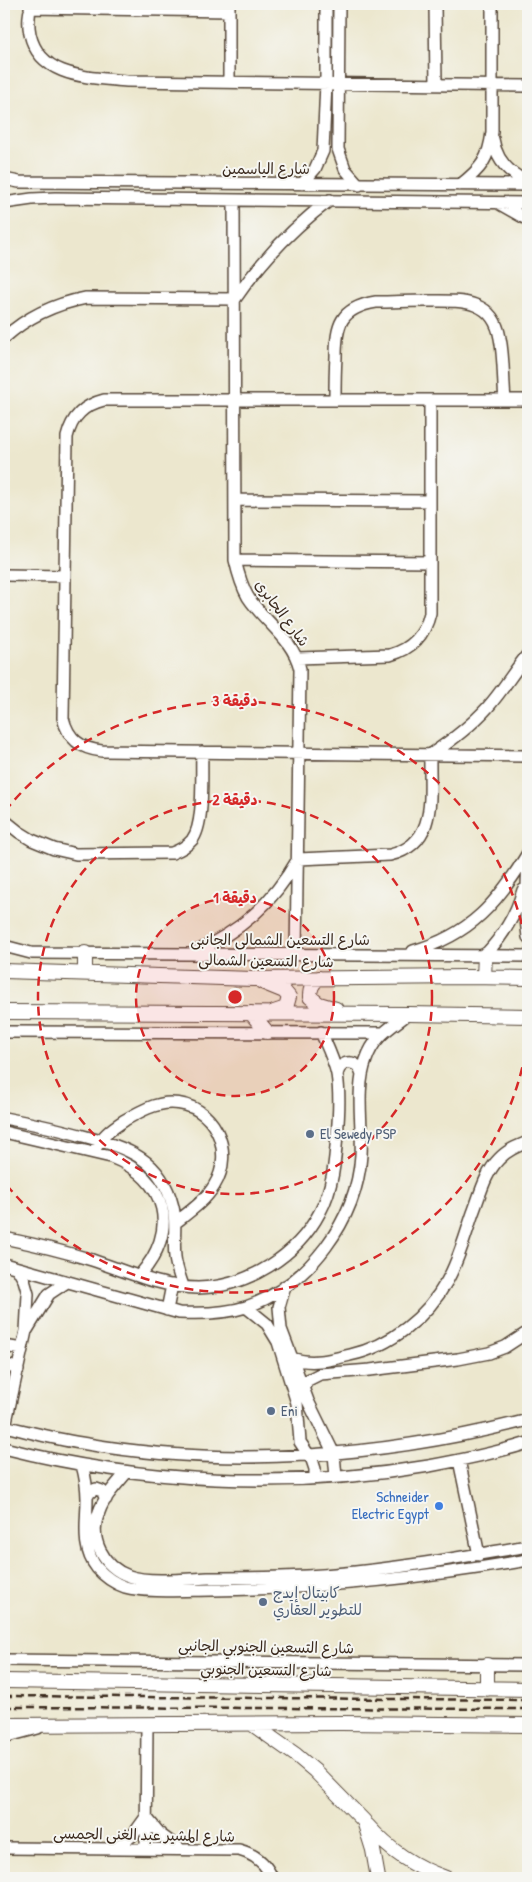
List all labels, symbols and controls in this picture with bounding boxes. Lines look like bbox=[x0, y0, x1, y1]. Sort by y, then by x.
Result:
street label: شارع الياسمين bbox=[222, 158, 310, 179]
street label: شارع الجابرى bbox=[250, 575, 314, 650]
text: 3 دقيقة bbox=[213, 690, 257, 711]
text: 2 دقيقة bbox=[212, 789, 258, 810]
text: 1 دقيقة bbox=[213, 887, 257, 908]
street label: شارع التسعين الشمالى الجانبى bbox=[190, 929, 370, 950]
street label: شارع التسعين الشمالى bbox=[198, 949, 334, 972]
centre of rings bbox=[226, 988, 244, 1006]
place label: El Sewedy PSP bbox=[320, 1123, 397, 1144]
marker: El Sewedy PSP bbox=[304, 1128, 316, 1140]
place label: Eni bbox=[281, 1400, 298, 1421]
marker: Eni bbox=[265, 1405, 277, 1417]
place label: Schneider Electric Egypt bbox=[352, 1486, 430, 1524]
marker: Schneider Electric Egypt bbox=[433, 1500, 445, 1512]
place label: كابيتال إيدج للتطوير العقاري bbox=[273, 1582, 362, 1621]
marker: كابيتال إيدج للتطوير العقاري bbox=[257, 1596, 269, 1608]
street label: شارع التسعين الجنوبي الجانبى bbox=[178, 1634, 354, 1662]
street label: شارع التسعين الجنوبي bbox=[200, 1658, 332, 1684]
street label: شارع المشير عبد الغنى الجمسى bbox=[53, 1822, 235, 1847]

